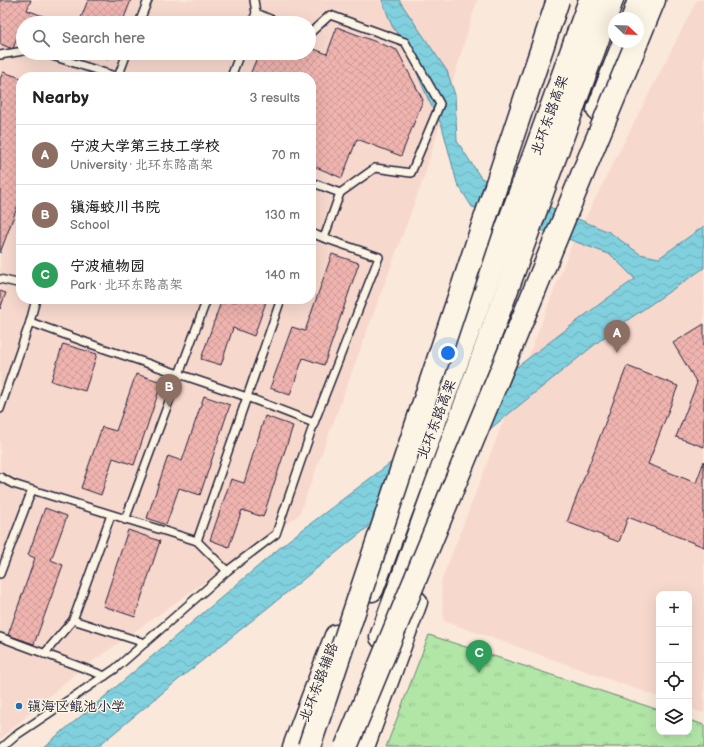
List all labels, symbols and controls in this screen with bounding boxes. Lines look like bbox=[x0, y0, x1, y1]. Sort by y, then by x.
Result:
north arrow bbox=[608, 12, 644, 48]
search box bbox=[16, 16, 316, 60]
icon: search bbox=[30, 27, 52, 49]
text: Search here bbox=[62, 29, 145, 48]
street label: 北环东路高架 bbox=[527, 73, 572, 158]
text: Nearby bbox=[32, 88, 89, 108]
text: 3 results bbox=[249, 90, 300, 106]
text: 宁波大学第三技工学校 bbox=[70, 137, 220, 156]
text: A bbox=[41, 147, 49, 163]
text: 70 m bbox=[272, 147, 300, 163]
text: University · 北环东路高架 bbox=[70, 157, 213, 173]
text: 镇海蛟川书院 bbox=[70, 198, 160, 217]
text: B bbox=[40, 207, 50, 223]
text: 130 m bbox=[265, 207, 300, 223]
text: School bbox=[70, 217, 110, 233]
text: 宁波植物园 bbox=[70, 257, 145, 276]
text: C bbox=[40, 267, 50, 283]
text: 140 m bbox=[265, 267, 300, 283]
text: Park · 北环东路高架 bbox=[70, 277, 183, 293]
pin: A bbox=[604, 320, 630, 353]
your location bbox=[438, 343, 458, 363]
pin: B bbox=[156, 374, 182, 407]
street label: 北环东路高架 bbox=[413, 377, 459, 461]
map controls bbox=[656, 591, 692, 735]
button: + bbox=[656, 591, 692, 627]
button: − bbox=[656, 627, 692, 663]
street label: 北环东路辅路 bbox=[295, 640, 341, 724]
pin: C bbox=[466, 640, 492, 673]
button: locate bbox=[656, 663, 692, 699]
place label: 镇海区鲲池小学 bbox=[27, 698, 125, 715]
button: layers bbox=[656, 699, 692, 735]
marker: 镇海区鲲池小学 bbox=[14, 701, 24, 711]

